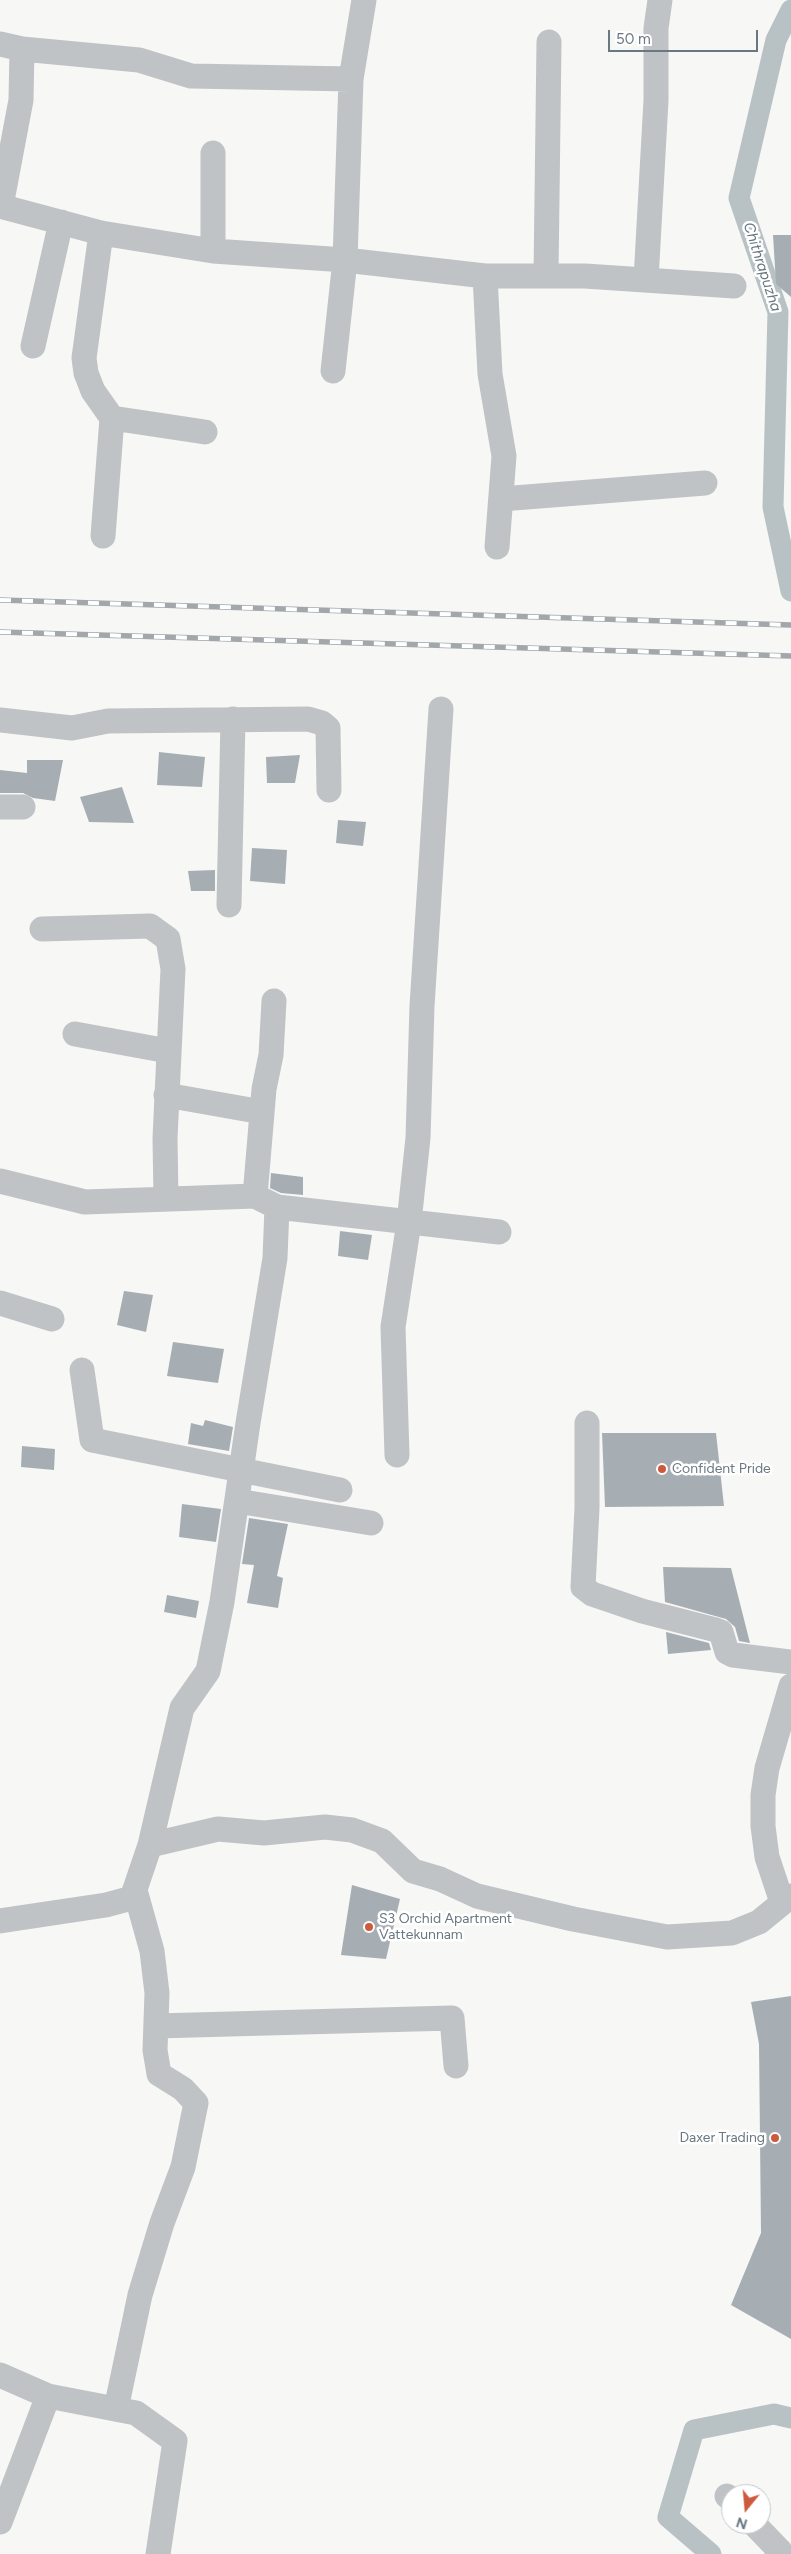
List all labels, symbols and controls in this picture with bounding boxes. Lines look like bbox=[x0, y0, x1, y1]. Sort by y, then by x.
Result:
scale bar bbox=[611, 20, 761, 52]
text: 50 m bbox=[616, 30, 651, 48]
water label: Chithrapuzha bbox=[739, 220, 785, 314]
place label: Confident Pride bbox=[672, 1461, 771, 1477]
marker: Confident Pride bbox=[656, 1463, 668, 1475]
place label: S3 Orchid Apartment Vattekunnam bbox=[379, 1911, 512, 1944]
marker: S3 Orchid Apartment Vattekunnam bbox=[363, 1921, 375, 1933]
place label: Daxer Trading bbox=[679, 2130, 765, 2146]
marker: Daxer Trading bbox=[769, 2132, 781, 2144]
north arrow bbox=[721, 2484, 771, 2534]
text: N bbox=[734, 2513, 749, 2533]

